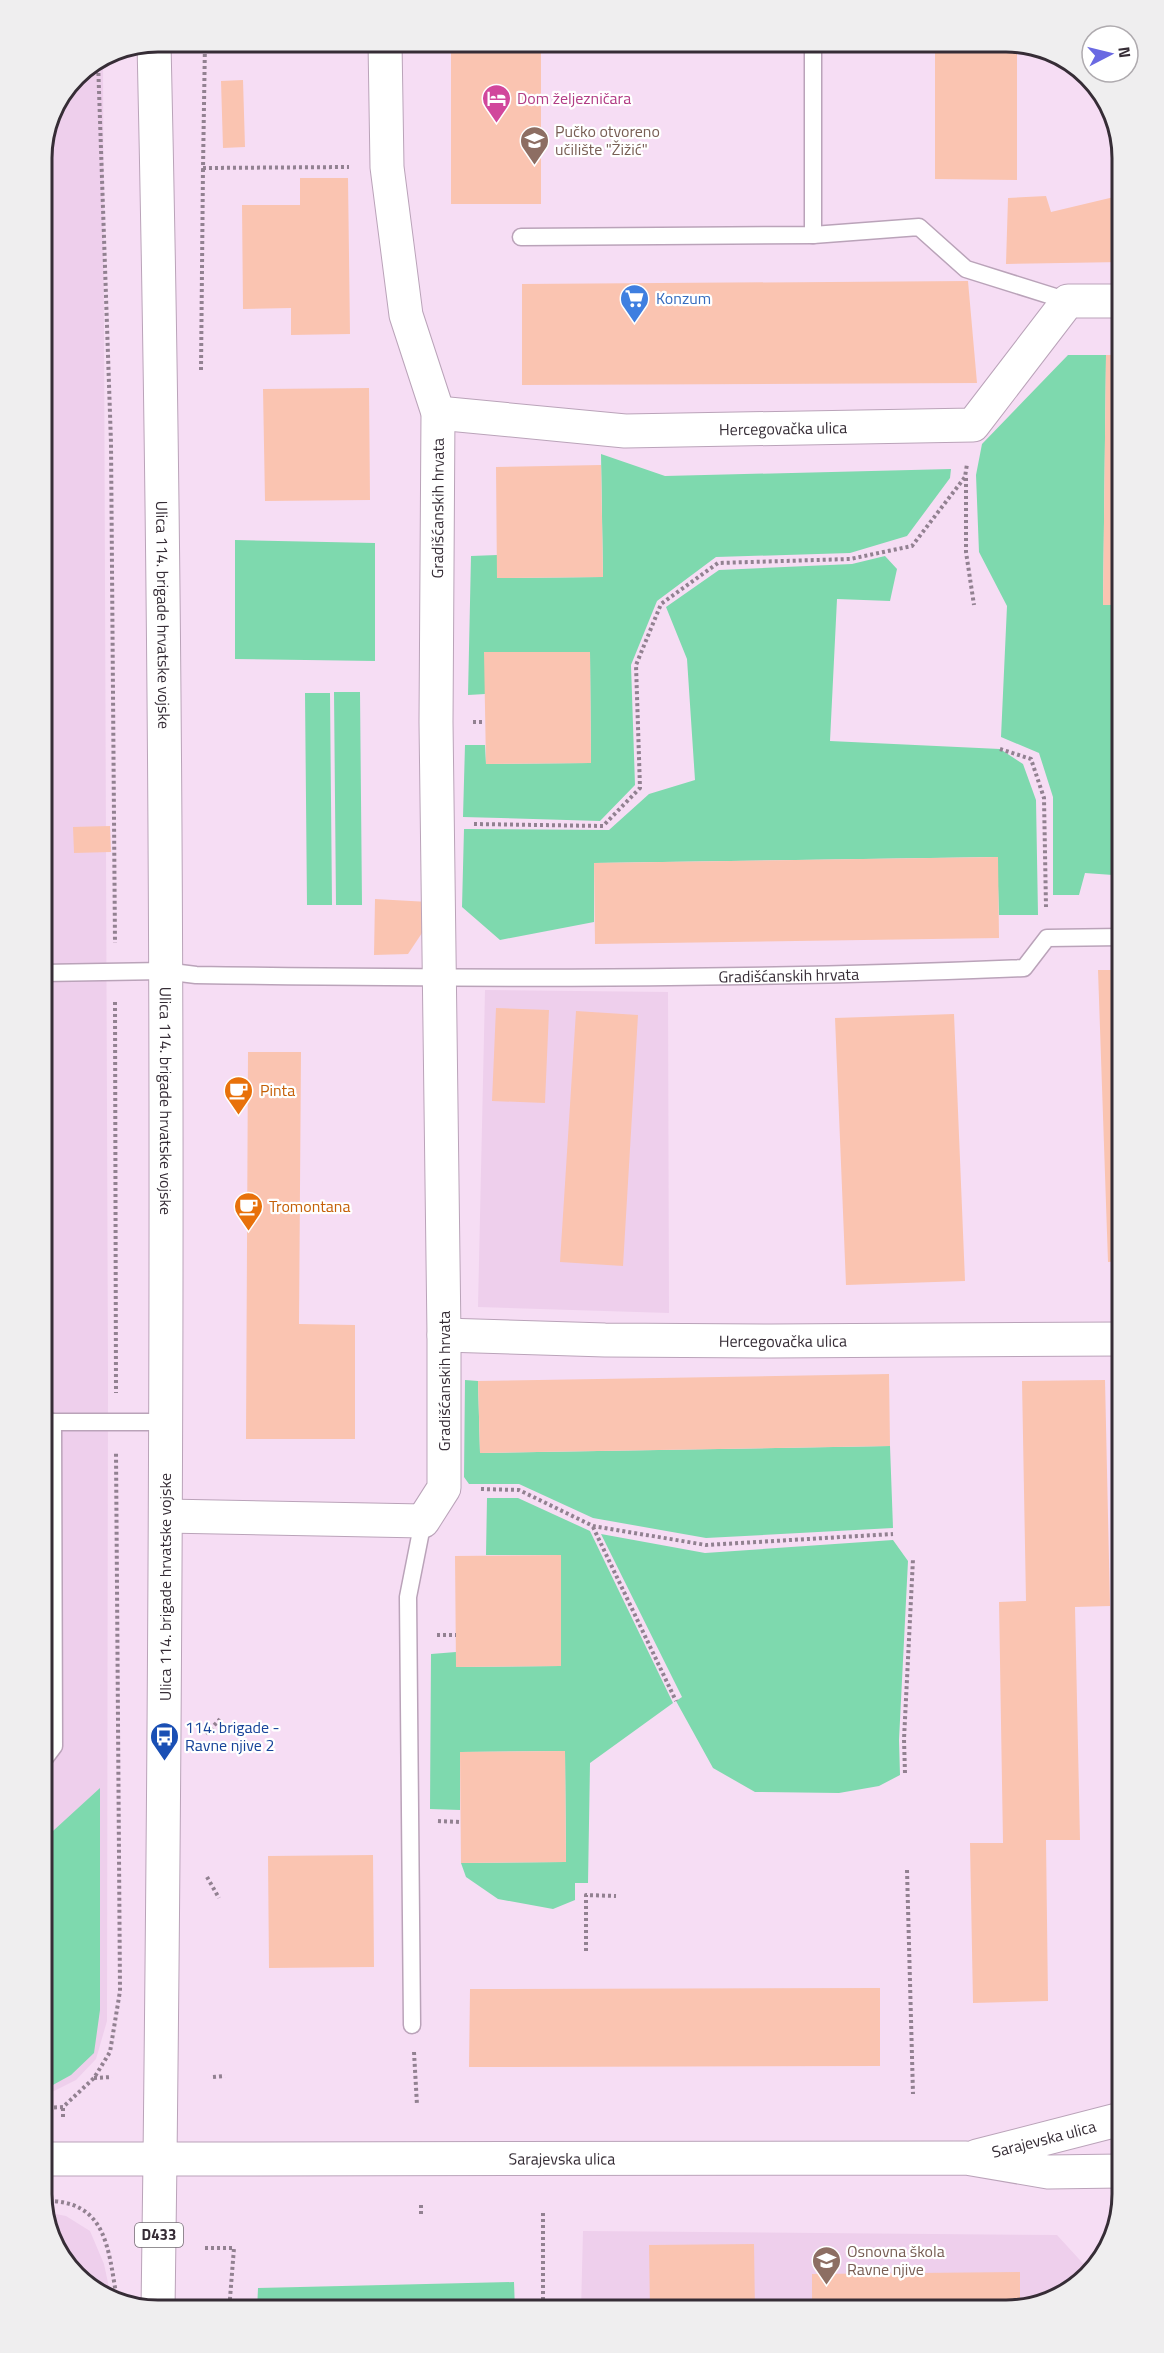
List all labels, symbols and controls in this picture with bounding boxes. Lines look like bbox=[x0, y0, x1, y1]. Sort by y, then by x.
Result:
north arrow bbox=[1080, 24, 1140, 84]
text: N bbox=[1112, 45, 1137, 59]
hotel icon: Dom željezničara bbox=[480, 82, 512, 124]
place label: Dom željezničara bbox=[517, 86, 631, 110]
place label: Pučko otvoreno učilište "Žižić" bbox=[555, 119, 660, 161]
school or university icon: Pučko otvoreno učilište "Žižić" bbox=[518, 124, 550, 166]
supermarket icon: Konzum bbox=[619, 282, 651, 324]
place label: Konzum bbox=[656, 286, 711, 310]
street label: Hercegovačka ulica bbox=[719, 415, 847, 441]
street label: Gradišćanskih hrvata bbox=[425, 438, 450, 579]
street label: Ulica 114. brigade hrvatske vojske bbox=[150, 501, 176, 729]
street label: Gradišćanskih hrvata bbox=[718, 962, 859, 988]
street label: Ulica 114. brigade hrvatske vojske bbox=[154, 987, 178, 1215]
cafe icon: Pinta bbox=[223, 1074, 255, 1116]
place label: Pinta bbox=[260, 1078, 295, 1102]
cafe icon: Tromontana bbox=[232, 1190, 264, 1232]
place label: Tromontana bbox=[269, 1194, 350, 1218]
street label: Gradišćanskih hrvata bbox=[432, 1311, 456, 1451]
street label: Hercegovačka ulica bbox=[719, 1329, 847, 1353]
street label: Ulica 114. brigade hrvatske vojske bbox=[153, 1473, 177, 1701]
place label: 114. brigade - Ravne njive 2 bbox=[185, 1715, 280, 1757]
bus stop icon: 114. brigade - Ravne njive 2 bbox=[148, 1720, 180, 1762]
street label: Sarajevska ulica bbox=[989, 2114, 1099, 2164]
street label: Sarajevska ulica bbox=[508, 2146, 615, 2171]
road number: D433 bbox=[135, 2223, 183, 2247]
place label: Osnovna škola Ravne njive bbox=[847, 2239, 945, 2281]
school or university icon: Osnovna škola Ravne njive bbox=[810, 2244, 842, 2286]

